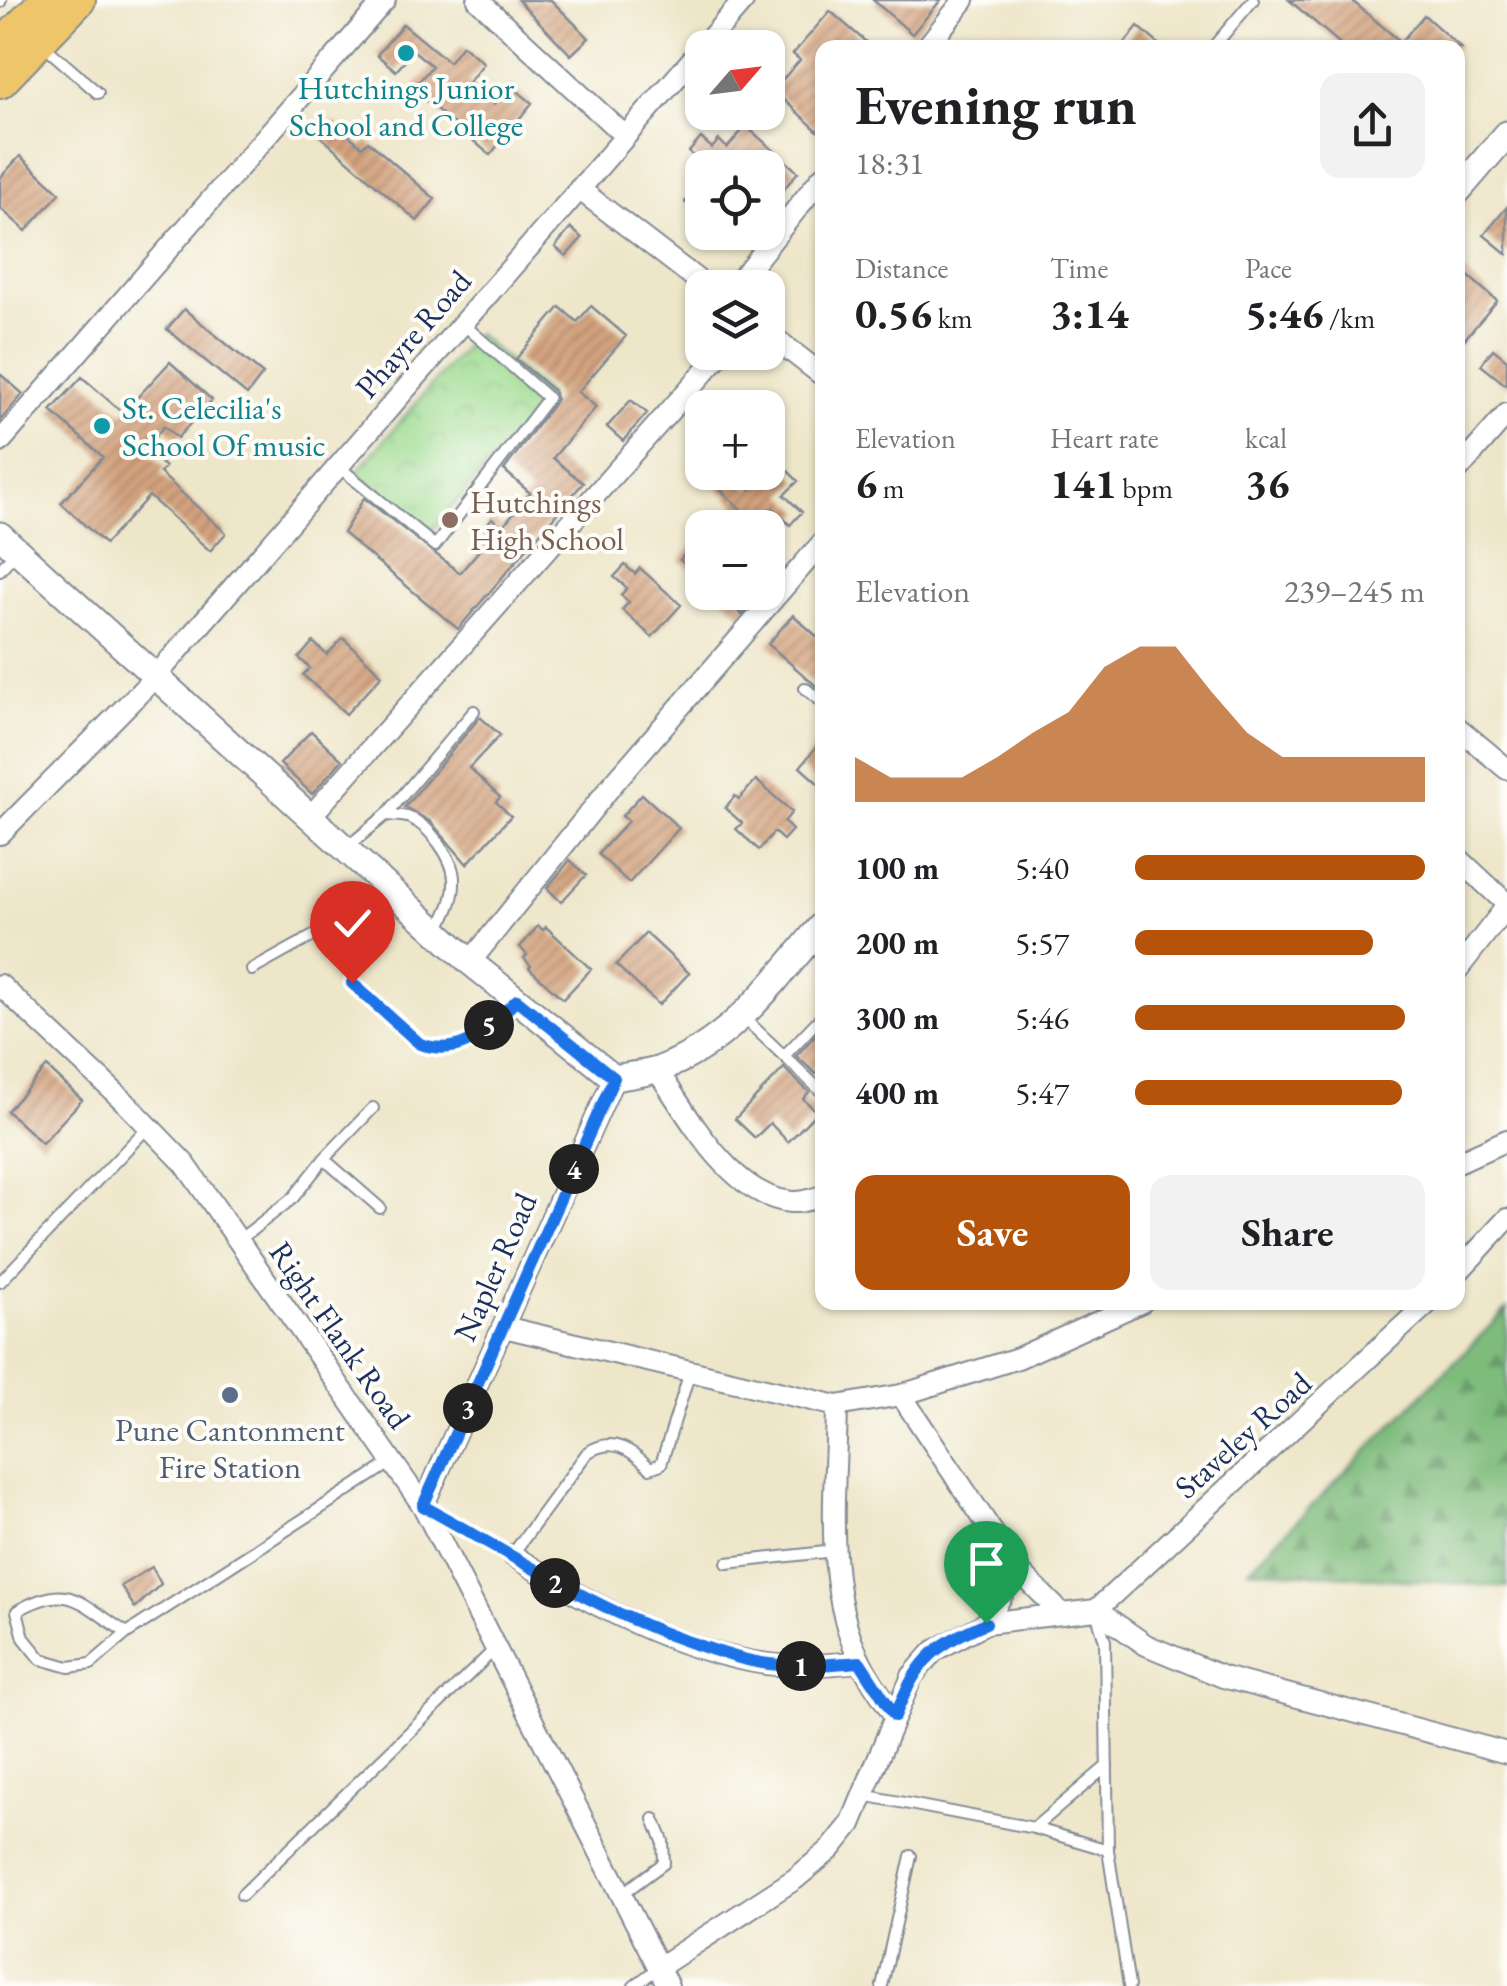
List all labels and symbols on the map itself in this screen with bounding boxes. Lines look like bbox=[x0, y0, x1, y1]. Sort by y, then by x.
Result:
north arrow bbox=[685, 30, 785, 130]
marker: Hutchings Junior School and College bbox=[395, 42, 417, 64]
place label: Hutchings Junior School and College bbox=[289, 67, 523, 146]
street label: Phayre Road bbox=[346, 260, 481, 407]
place label: St. Celecilia's School Of music bbox=[122, 387, 326, 466]
marker: St. Celecilia's School Of music bbox=[91, 415, 113, 437]
place label: Hutchings High School bbox=[470, 481, 624, 560]
marker: Hutchings High School bbox=[439, 509, 461, 531]
pin bbox=[310, 881, 395, 984]
pin: 5 bbox=[464, 1000, 514, 1050]
pin: 4 bbox=[549, 1144, 599, 1194]
street label: Napler Road bbox=[444, 1185, 547, 1348]
street label: Right Flank Road bbox=[260, 1233, 421, 1438]
street label: Staveley Road bbox=[1166, 1362, 1321, 1508]
pin: 3 bbox=[443, 1383, 493, 1433]
marker: Pune Cantonment Fire Station bbox=[219, 1384, 241, 1406]
place label: Pune Cantonment Fire Station bbox=[115, 1409, 345, 1488]
pin bbox=[944, 1521, 1029, 1624]
pin: 2 bbox=[530, 1558, 580, 1608]
pin: 1 bbox=[776, 1641, 826, 1691]

